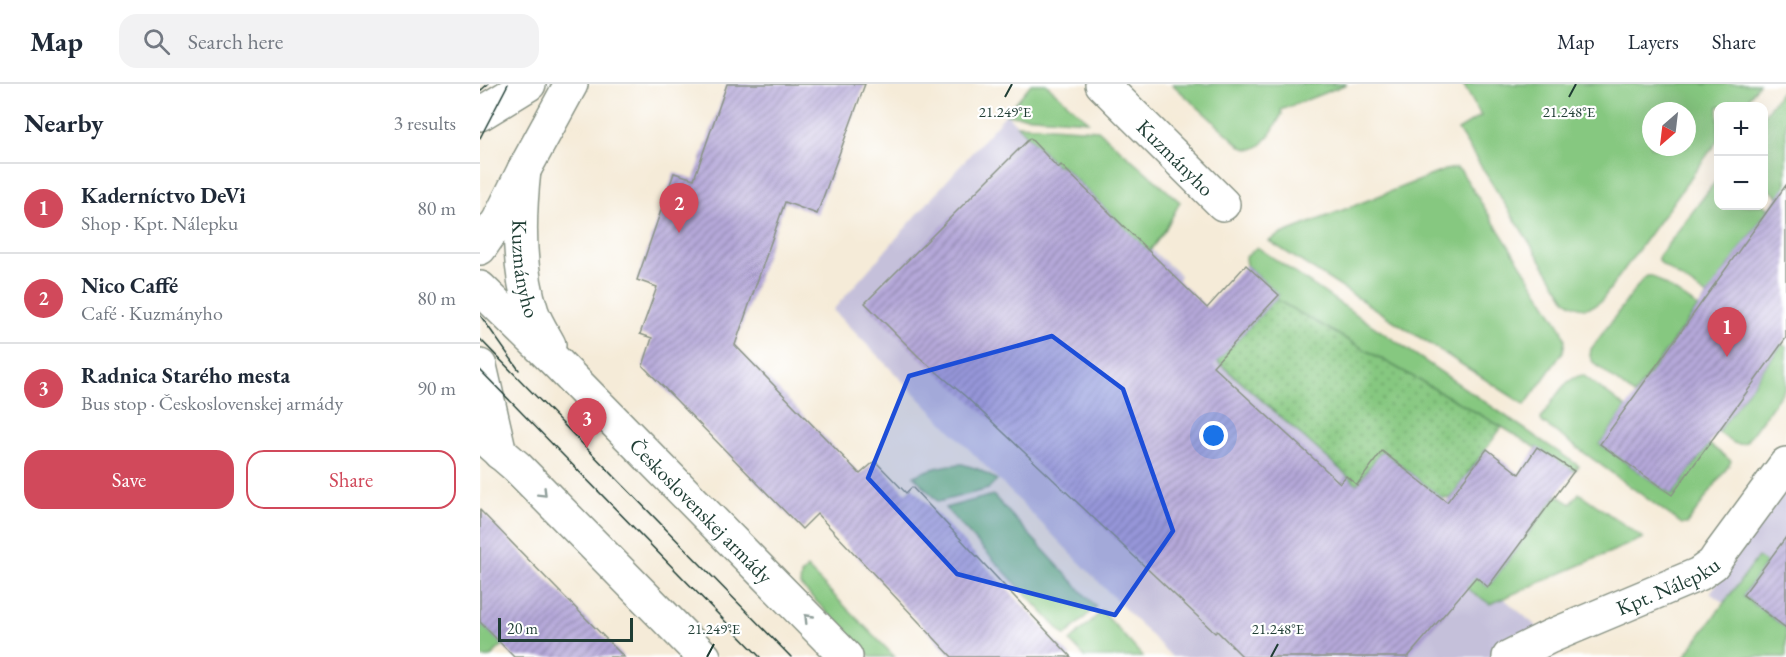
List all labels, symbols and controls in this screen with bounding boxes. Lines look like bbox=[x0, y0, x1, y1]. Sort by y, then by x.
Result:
search box bbox=[119, 14, 539, 68]
text: Map bbox=[30, 23, 83, 59]
icon: search bbox=[140, 25, 173, 58]
text: Search here bbox=[188, 27, 283, 56]
text: Map bbox=[1557, 28, 1595, 55]
text: Layers bbox=[1628, 28, 1679, 55]
text: Share bbox=[1712, 28, 1756, 55]
text: 21.249°E bbox=[979, 102, 1032, 121]
text: 21.248°E bbox=[1543, 102, 1596, 121]
north arrow bbox=[1642, 102, 1696, 156]
map controls bbox=[1714, 102, 1768, 210]
button: + bbox=[1714, 102, 1768, 156]
text: Nearby bbox=[24, 106, 104, 140]
text: 3 results bbox=[393, 110, 456, 136]
street label: Kuzmányho bbox=[1131, 113, 1220, 202]
button: − bbox=[1714, 156, 1768, 210]
text: Kaderníctvo DeVi bbox=[81, 181, 246, 210]
pin: 2 bbox=[660, 184, 698, 233]
text: 1 bbox=[38, 195, 49, 221]
text: 80 m bbox=[417, 195, 456, 221]
text: Shop · Kpt. Nálepku bbox=[81, 210, 238, 236]
street label: Kuzmányho bbox=[507, 219, 546, 321]
text: Nico Caffé bbox=[81, 271, 178, 300]
text: 2 bbox=[38, 285, 49, 311]
text: 80 m bbox=[417, 285, 456, 311]
text: Café · Kuzmányho bbox=[81, 300, 223, 326]
pin: 1 bbox=[1708, 308, 1746, 357]
text: Radnica Starého mesta bbox=[81, 361, 290, 390]
text: 3 bbox=[38, 375, 49, 401]
text: 90 m bbox=[417, 375, 456, 401]
text: Bus stop · Československej armády bbox=[81, 390, 343, 416]
pin: 3 bbox=[568, 398, 606, 448]
your location bbox=[1199, 421, 1228, 450]
street label: Československej armády bbox=[624, 432, 780, 589]
button: Save bbox=[24, 450, 234, 509]
button: Share bbox=[246, 450, 456, 509]
one-way arrow bbox=[535, 485, 546, 496]
street label: Kpt. Nálepku bbox=[1612, 550, 1725, 621]
scale bar bbox=[498, 615, 633, 642]
one-way arrow bbox=[805, 615, 816, 626]
text: 20 m bbox=[507, 618, 538, 639]
text: 21.249°E bbox=[688, 619, 741, 638]
text: 21.248°E bbox=[1252, 619, 1305, 638]

